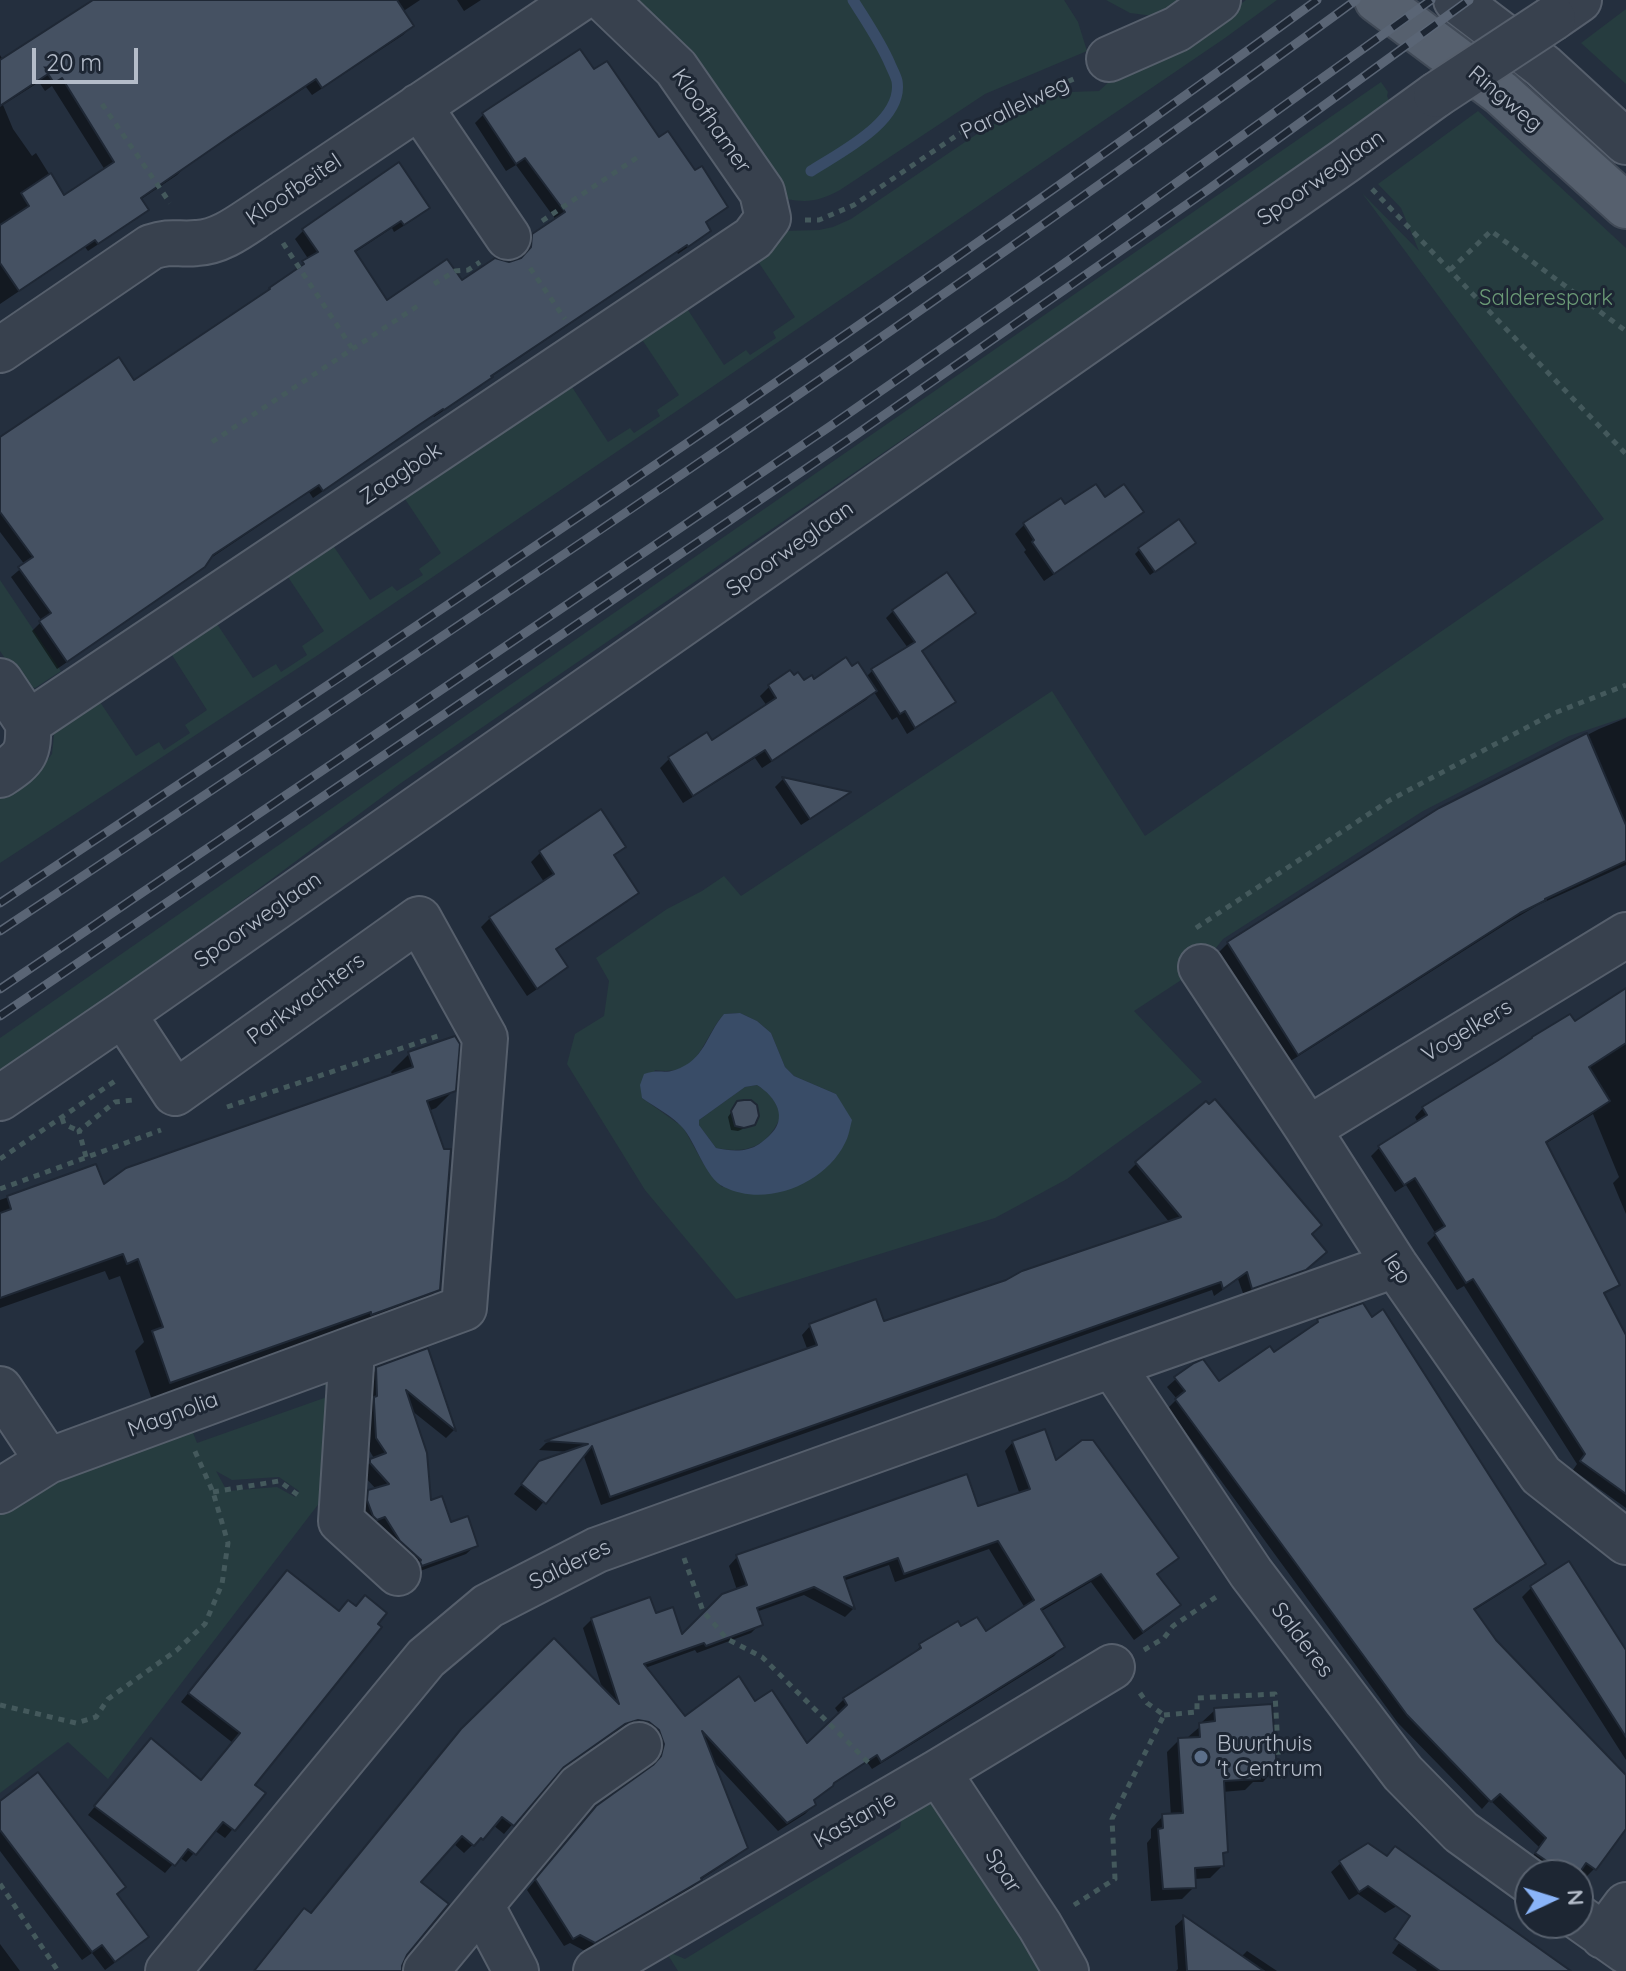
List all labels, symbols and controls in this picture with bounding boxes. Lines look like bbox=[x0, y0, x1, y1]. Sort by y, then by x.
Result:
scale bar bbox=[36, 32, 142, 82]
text: 20 m bbox=[46, 47, 102, 77]
street label: Ringweg bbox=[1463, 60, 1547, 138]
street label: Kloofhamer bbox=[665, 64, 757, 178]
street label: Parallelweg bbox=[956, 70, 1074, 146]
street label: Spoorweglaan bbox=[1252, 124, 1390, 232]
street label: Kloofbeitel bbox=[241, 148, 347, 232]
park label: Salderespark bbox=[1479, 285, 1613, 311]
street label: Zaagbok bbox=[355, 437, 447, 511]
street label: Spoorweglaan bbox=[721, 495, 859, 603]
street label: Spoorweglaan bbox=[189, 866, 327, 974]
street label: Parkwachters bbox=[242, 947, 370, 1051]
street label: Vogelkers bbox=[1417, 994, 1517, 1068]
street label: Iep bbox=[1377, 1249, 1417, 1289]
street label: Magnolia bbox=[124, 1386, 222, 1444]
street label: Salderes bbox=[525, 1534, 615, 1596]
street label: Salderes bbox=[1265, 1597, 1339, 1683]
place label: Buurthuis 't Centrum bbox=[1217, 1731, 1323, 1782]
marker: Buurthuis 't Centrum bbox=[1192, 1748, 1210, 1766]
street label: Kastanje bbox=[809, 1786, 901, 1854]
street label: Spar bbox=[979, 1844, 1027, 1898]
north arrow bbox=[1514, 1859, 1594, 1939]
text: N bbox=[1561, 1888, 1590, 1907]

